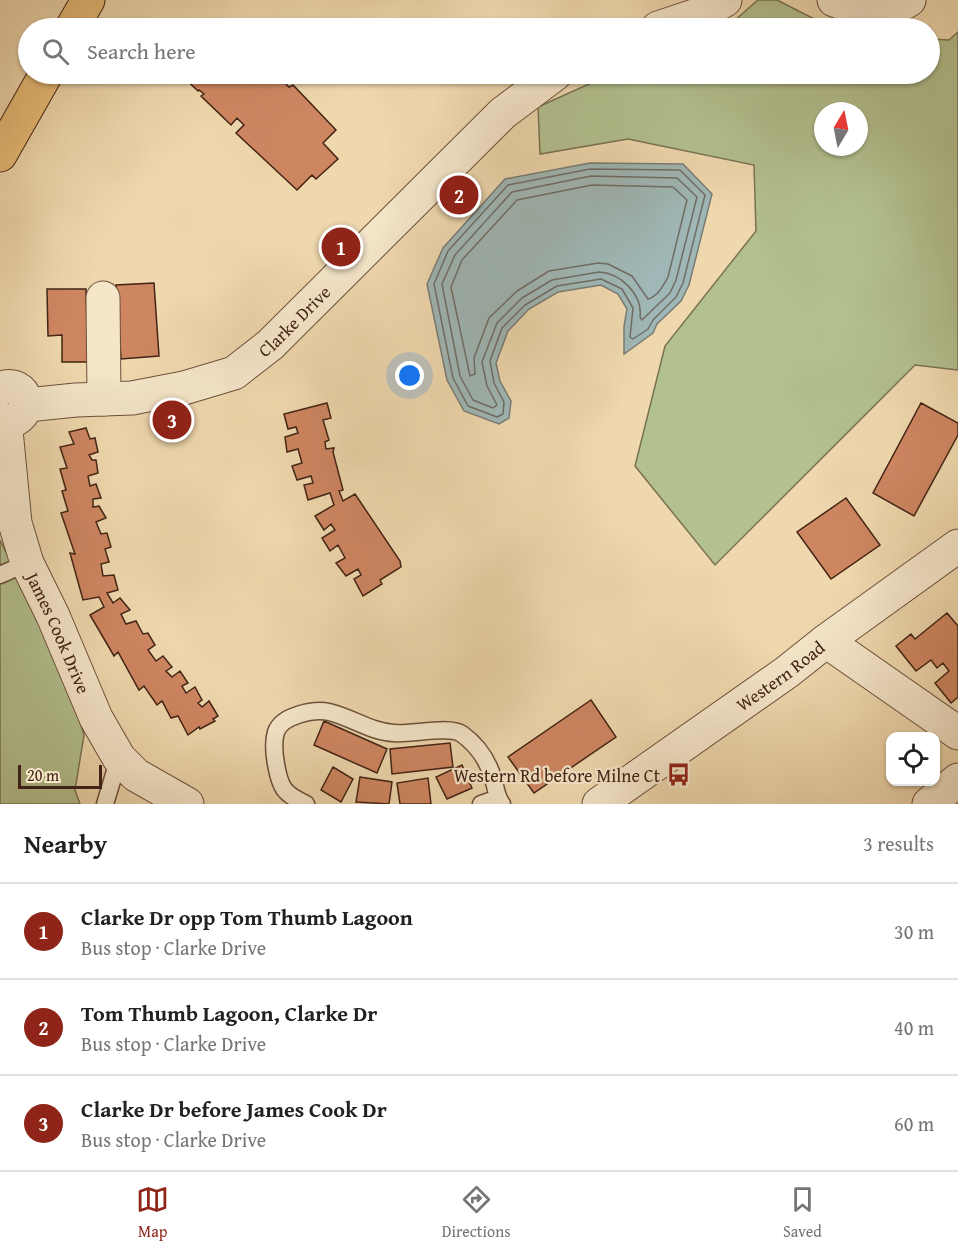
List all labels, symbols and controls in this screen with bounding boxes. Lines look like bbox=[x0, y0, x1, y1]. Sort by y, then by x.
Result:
search box bbox=[18, 18, 940, 84]
icon: search bbox=[39, 35, 72, 68]
text: Search here bbox=[87, 35, 196, 67]
north arrow bbox=[814, 102, 868, 156]
pin: 2 bbox=[440, 172, 478, 218]
pin: 1 bbox=[322, 224, 360, 270]
street label: Clarke Drive bbox=[252, 279, 336, 363]
your location bbox=[395, 361, 424, 390]
pin: 3 bbox=[152, 398, 192, 442]
street label: James Cook Drive bbox=[19, 566, 98, 698]
street label: Western Road bbox=[730, 634, 830, 717]
map controls bbox=[886, 732, 940, 786]
button: locate bbox=[886, 732, 940, 786]
scale bar bbox=[18, 762, 102, 790]
place label: Western Rd before Milne Ct bbox=[454, 762, 661, 789]
bus stop icon: Western Rd before Milne Ct bbox=[665, 762, 691, 788]
text: 20 m bbox=[27, 763, 59, 787]
text: Nearby bbox=[24, 824, 107, 863]
text: 3 results bbox=[863, 829, 934, 858]
text: Clarke Dr opp Tom Thumb Lagoon bbox=[81, 901, 413, 933]
text: 1 bbox=[38, 917, 49, 946]
text: 30 m bbox=[894, 917, 934, 946]
text: Bus stop · Clarke Drive bbox=[81, 933, 266, 962]
text: Tom Thumb Lagoon, Clarke Dr bbox=[81, 997, 377, 1029]
text: 2 bbox=[38, 1013, 49, 1042]
text: 40 m bbox=[894, 1013, 934, 1042]
text: Bus stop · Clarke Drive bbox=[81, 1029, 266, 1058]
text: Clarke Dr before James Cook Dr bbox=[81, 1093, 387, 1125]
text: 3 bbox=[38, 1109, 49, 1138]
text: 60 m bbox=[894, 1109, 934, 1138]
text: Bus stop · Clarke Drive bbox=[81, 1125, 266, 1154]
tab: Map bbox=[136, 1183, 169, 1243]
tab: Directions bbox=[442, 1183, 511, 1243]
tab: Saved bbox=[783, 1183, 822, 1243]

